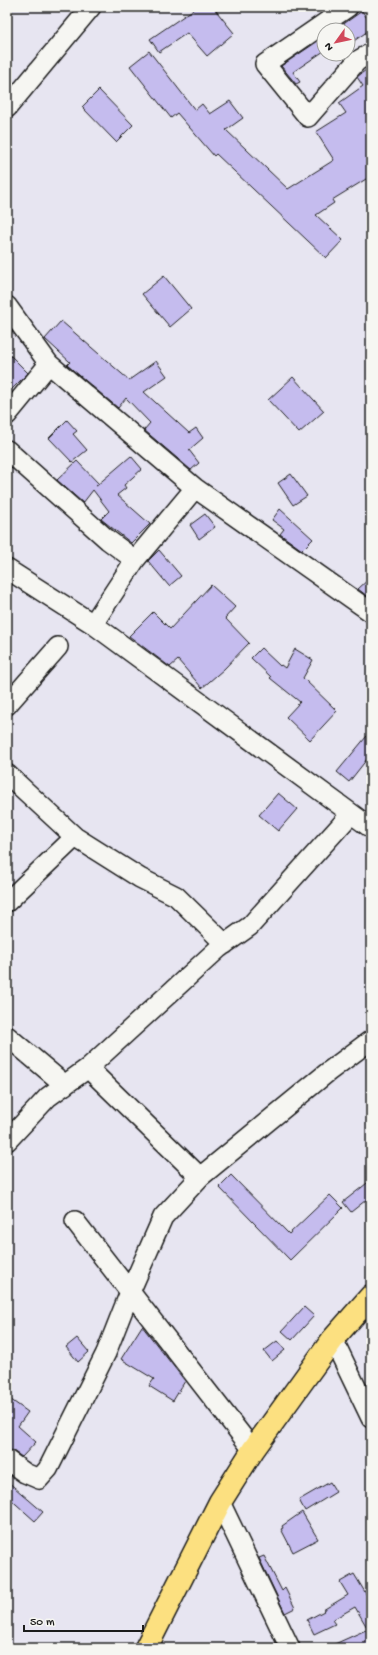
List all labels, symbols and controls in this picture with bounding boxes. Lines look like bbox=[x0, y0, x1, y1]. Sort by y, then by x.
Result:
north arrow bbox=[316, 22, 356, 62]
text: N bbox=[322, 40, 336, 53]
scale bar bbox=[24, 1607, 143, 1633]
text: 50 m bbox=[30, 1616, 55, 1630]

